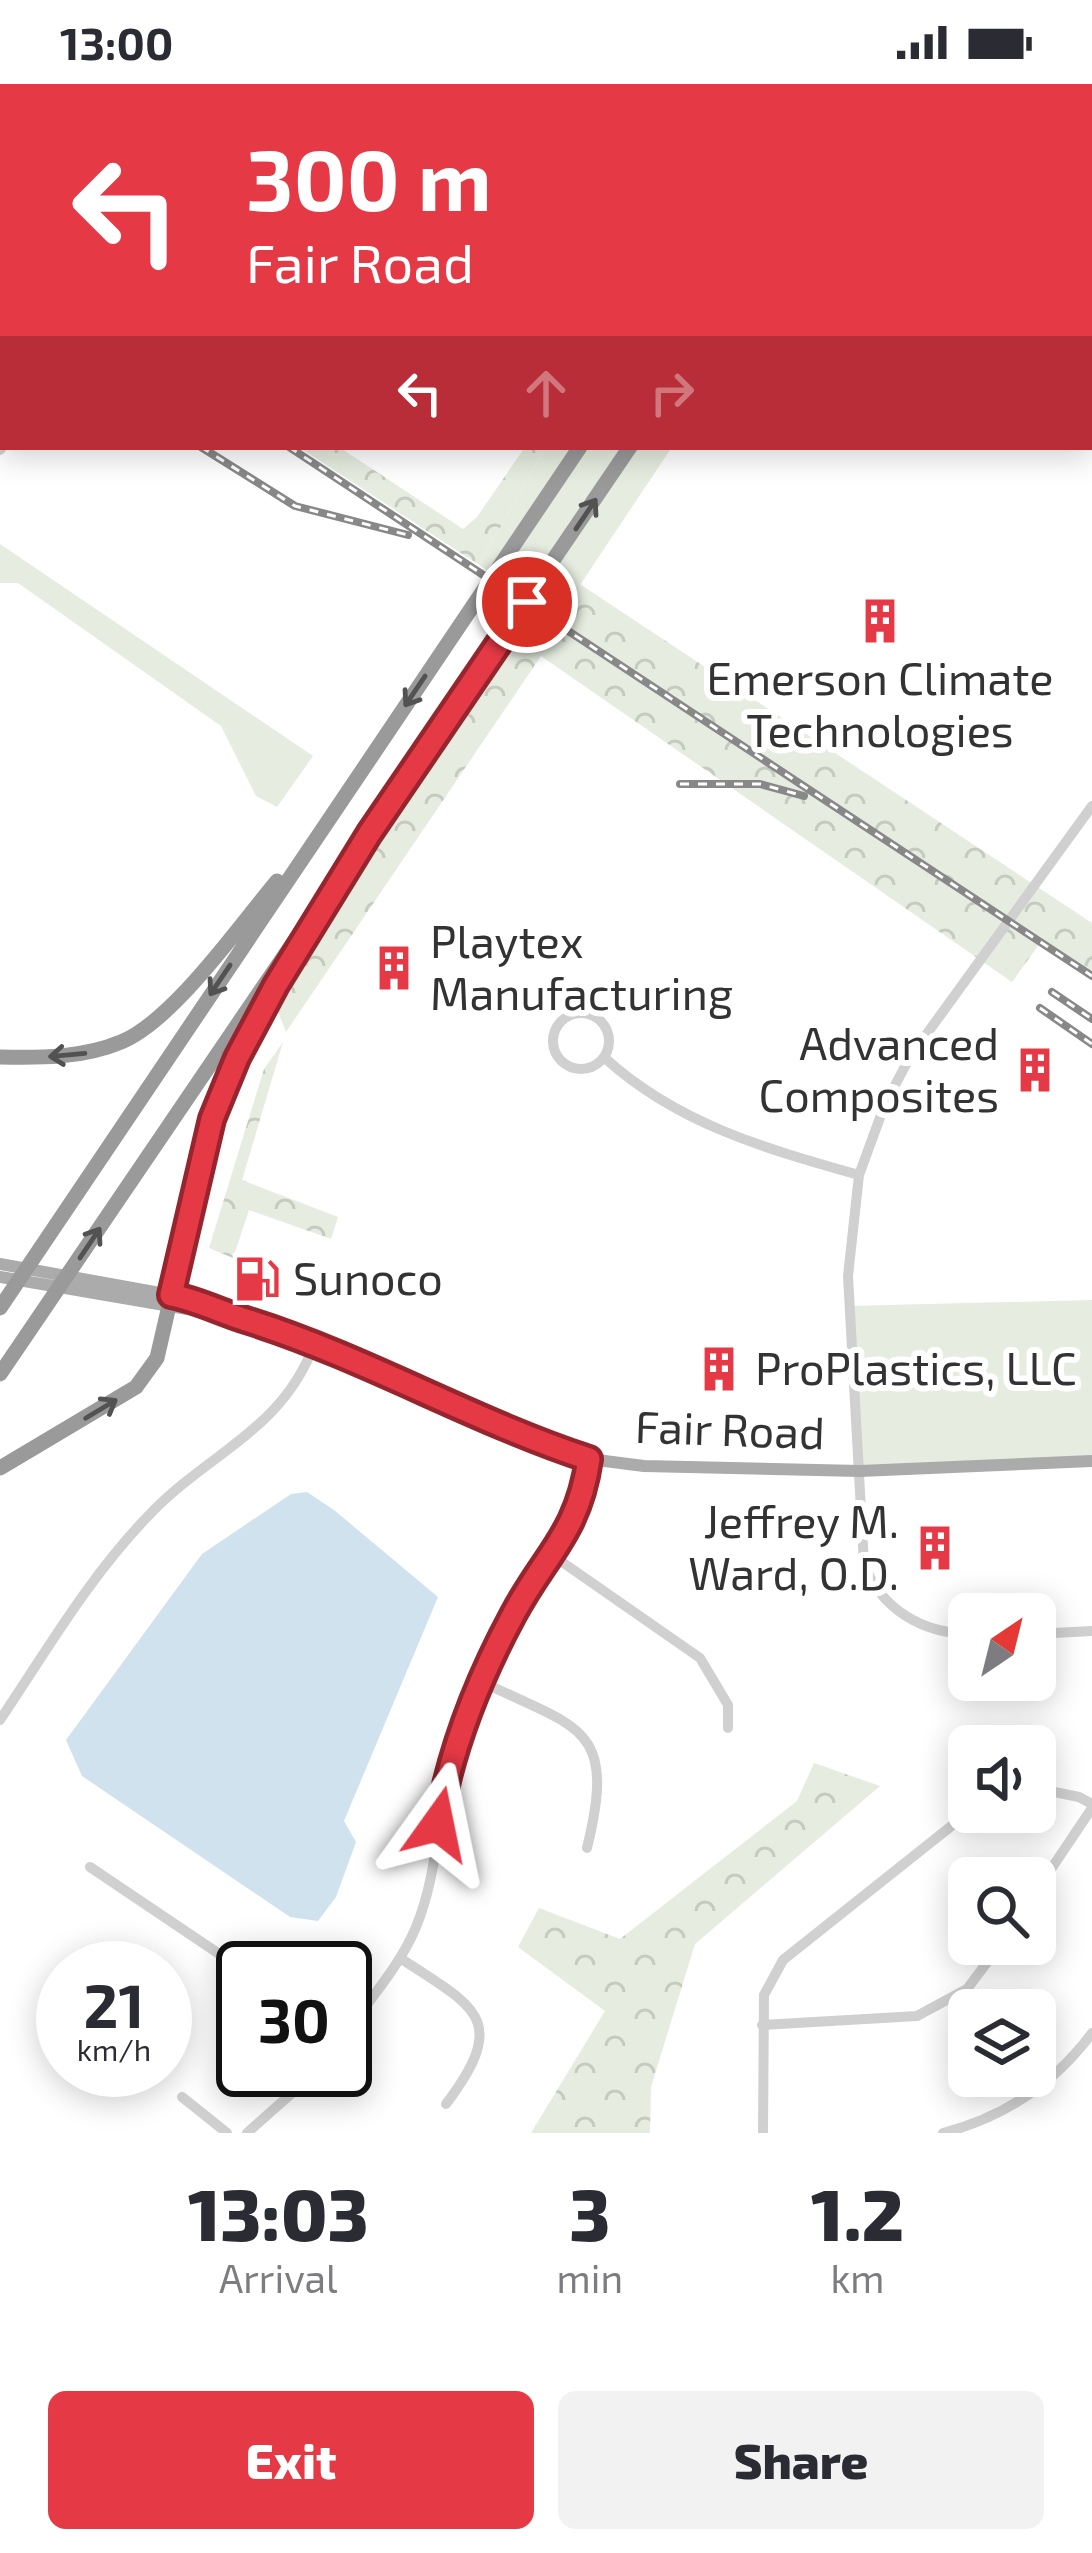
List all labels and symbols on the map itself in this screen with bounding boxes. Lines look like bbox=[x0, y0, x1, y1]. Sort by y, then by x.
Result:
one-way arrow bbox=[573, 498, 598, 532]
pin bbox=[476, 551, 578, 653]
building icon: Emerson Climate Technologies bbox=[855, 596, 905, 646]
place label: Emerson Climate Technologies bbox=[706, 650, 1054, 756]
one-way arrow bbox=[403, 673, 428, 707]
place label: Playtex Manufacturing bbox=[430, 913, 733, 1019]
building icon: Playtex Manufacturing bbox=[369, 943, 419, 993]
one-way arrow bbox=[208, 963, 233, 997]
place label: Advanced Composites bbox=[759, 1015, 999, 1121]
one-way arrow bbox=[48, 1044, 87, 1067]
building icon: Advanced Composites bbox=[1010, 1045, 1060, 1095]
one-way arrow bbox=[77, 1227, 102, 1260]
place label: Sunoco bbox=[293, 1250, 443, 1304]
fuel station icon: Sunoco bbox=[232, 1254, 282, 1304]
place label: ProPlastics, LLC bbox=[755, 1340, 1077, 1394]
building icon: ProPlastics, LLC bbox=[694, 1344, 744, 1394]
one-way arrow bbox=[83, 1397, 117, 1421]
street label: Fair Road bbox=[634, 1398, 826, 1458]
place label: Jeffrey M. Ward, O.D. bbox=[688, 1493, 899, 1599]
building icon: Jeffrey M. Ward, O.D. bbox=[910, 1523, 960, 1573]
north arrow bbox=[948, 1593, 1056, 1701]
position arrow bbox=[375, 1761, 501, 1887]
speed limit sign: 30 bbox=[216, 1941, 372, 2097]

